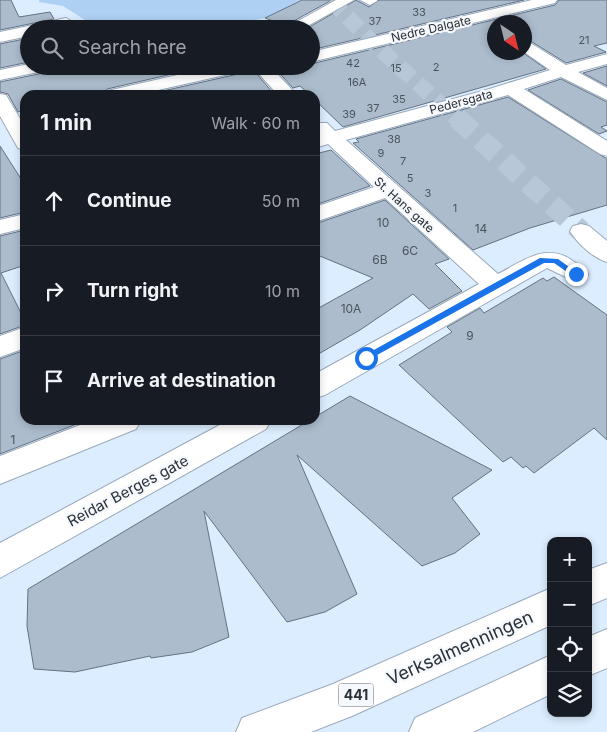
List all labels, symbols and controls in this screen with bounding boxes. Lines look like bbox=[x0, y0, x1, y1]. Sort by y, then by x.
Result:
house number: 33 bbox=[412, 5, 426, 19]
street label: Nedre Dalgate bbox=[390, 12, 472, 45]
house number: 37 bbox=[368, 14, 382, 28]
north arrow bbox=[487, 15, 532, 60]
search box bbox=[20, 20, 320, 75]
house number: 21 bbox=[578, 33, 590, 47]
icon: search bbox=[38, 34, 66, 62]
text: Search here bbox=[78, 36, 187, 59]
house number: 42 bbox=[346, 56, 360, 70]
house number: 2 bbox=[433, 60, 439, 74]
house number: 15 bbox=[390, 61, 402, 75]
house number: 16A bbox=[348, 75, 367, 89]
street label: Pedersgata bbox=[428, 86, 494, 117]
house number: 35 bbox=[392, 92, 406, 106]
house number: 37 bbox=[366, 101, 380, 115]
house number: 39 bbox=[342, 107, 356, 121]
text: 1 min bbox=[40, 110, 92, 135]
text: Walk · 60 m bbox=[211, 113, 300, 133]
house number: 38 bbox=[387, 132, 401, 146]
house number: 9 bbox=[378, 146, 385, 160]
house number: 7 bbox=[400, 154, 406, 168]
house number: 5 bbox=[407, 171, 414, 185]
street label: St. Hans gate bbox=[371, 174, 438, 236]
house number: 3 bbox=[425, 186, 432, 200]
icon: ahead bbox=[40, 187, 68, 215]
text: Continue bbox=[87, 189, 172, 212]
text: 50 m bbox=[262, 191, 300, 211]
house number: 1 bbox=[453, 201, 457, 215]
house number: 10 bbox=[377, 215, 389, 230]
house number: 14 bbox=[475, 221, 488, 236]
house number: 6C bbox=[402, 243, 418, 258]
house number: 6B bbox=[372, 252, 388, 267]
route end bbox=[565, 263, 588, 286]
icon: right bbox=[40, 277, 68, 305]
text: Turn right bbox=[87, 279, 178, 302]
text: 10 m bbox=[265, 281, 300, 301]
house number: 10A bbox=[341, 301, 361, 316]
house number: 9 bbox=[466, 328, 474, 343]
route start bbox=[355, 347, 378, 370]
icon: arrive bbox=[40, 367, 68, 395]
text: Arrive at destination bbox=[87, 369, 276, 392]
house number: 1 bbox=[11, 432, 15, 447]
street label: Reidar Berges gate bbox=[64, 451, 192, 531]
map controls bbox=[547, 537, 592, 717]
button: + bbox=[547, 537, 592, 582]
button: − bbox=[547, 582, 592, 627]
street label: Verksalmenningen bbox=[384, 606, 536, 689]
button: locate bbox=[547, 627, 592, 672]
button: layers bbox=[547, 672, 592, 717]
road number: 441 bbox=[338, 684, 374, 706]

